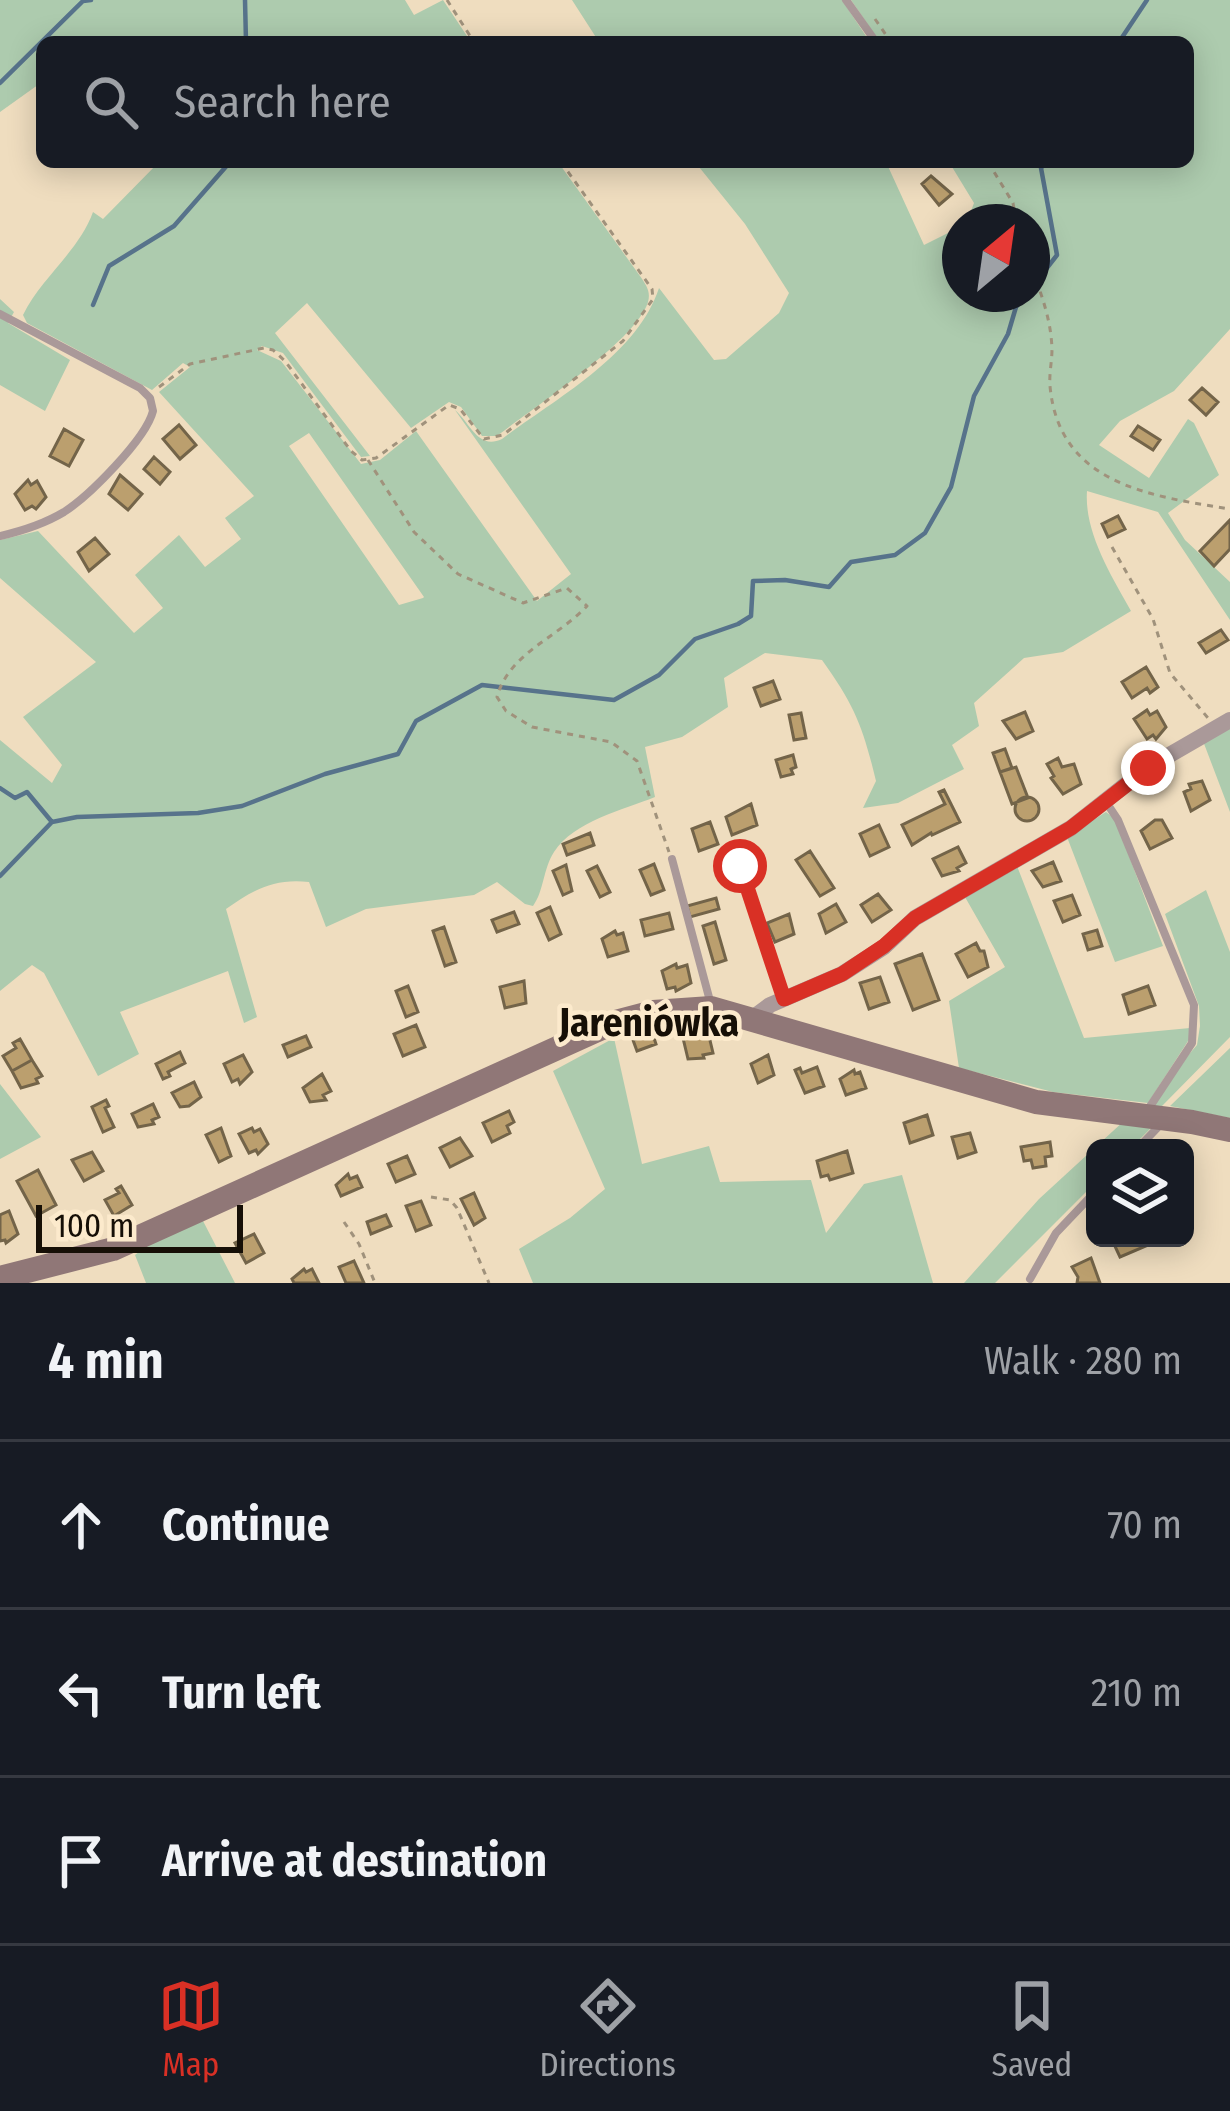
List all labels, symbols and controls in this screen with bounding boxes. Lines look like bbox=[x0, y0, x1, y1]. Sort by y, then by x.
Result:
search box bbox=[36, 36, 1194, 168]
icon: search bbox=[78, 69, 144, 135]
text: Search here bbox=[174, 75, 391, 129]
north arrow bbox=[942, 204, 1050, 312]
route end bbox=[1121, 741, 1175, 795]
route start bbox=[713, 839, 767, 893]
district label: Jareniówka bbox=[558, 1000, 739, 1046]
map controls bbox=[1086, 1139, 1194, 1247]
button: layers bbox=[1086, 1139, 1194, 1247]
scale bar bbox=[36, 1199, 243, 1252]
text: 100 m bbox=[54, 1206, 134, 1246]
text: 4 min bbox=[48, 1330, 164, 1392]
text: Walk · 280 m bbox=[984, 1338, 1182, 1384]
icon: ahead bbox=[48, 1492, 114, 1558]
text: Continue bbox=[162, 1498, 330, 1552]
text: 70 m bbox=[1107, 1502, 1182, 1548]
icon: left bbox=[48, 1660, 114, 1726]
text: Turn left bbox=[162, 1666, 321, 1720]
text: 210 m bbox=[1091, 1670, 1182, 1716]
icon: arrive bbox=[48, 1828, 114, 1894]
text: Arrive at destination bbox=[162, 1834, 547, 1888]
tab: Map bbox=[158, 1973, 224, 2085]
tab: Directions bbox=[539, 1973, 676, 2085]
tab: Saved bbox=[992, 1973, 1072, 2085]

